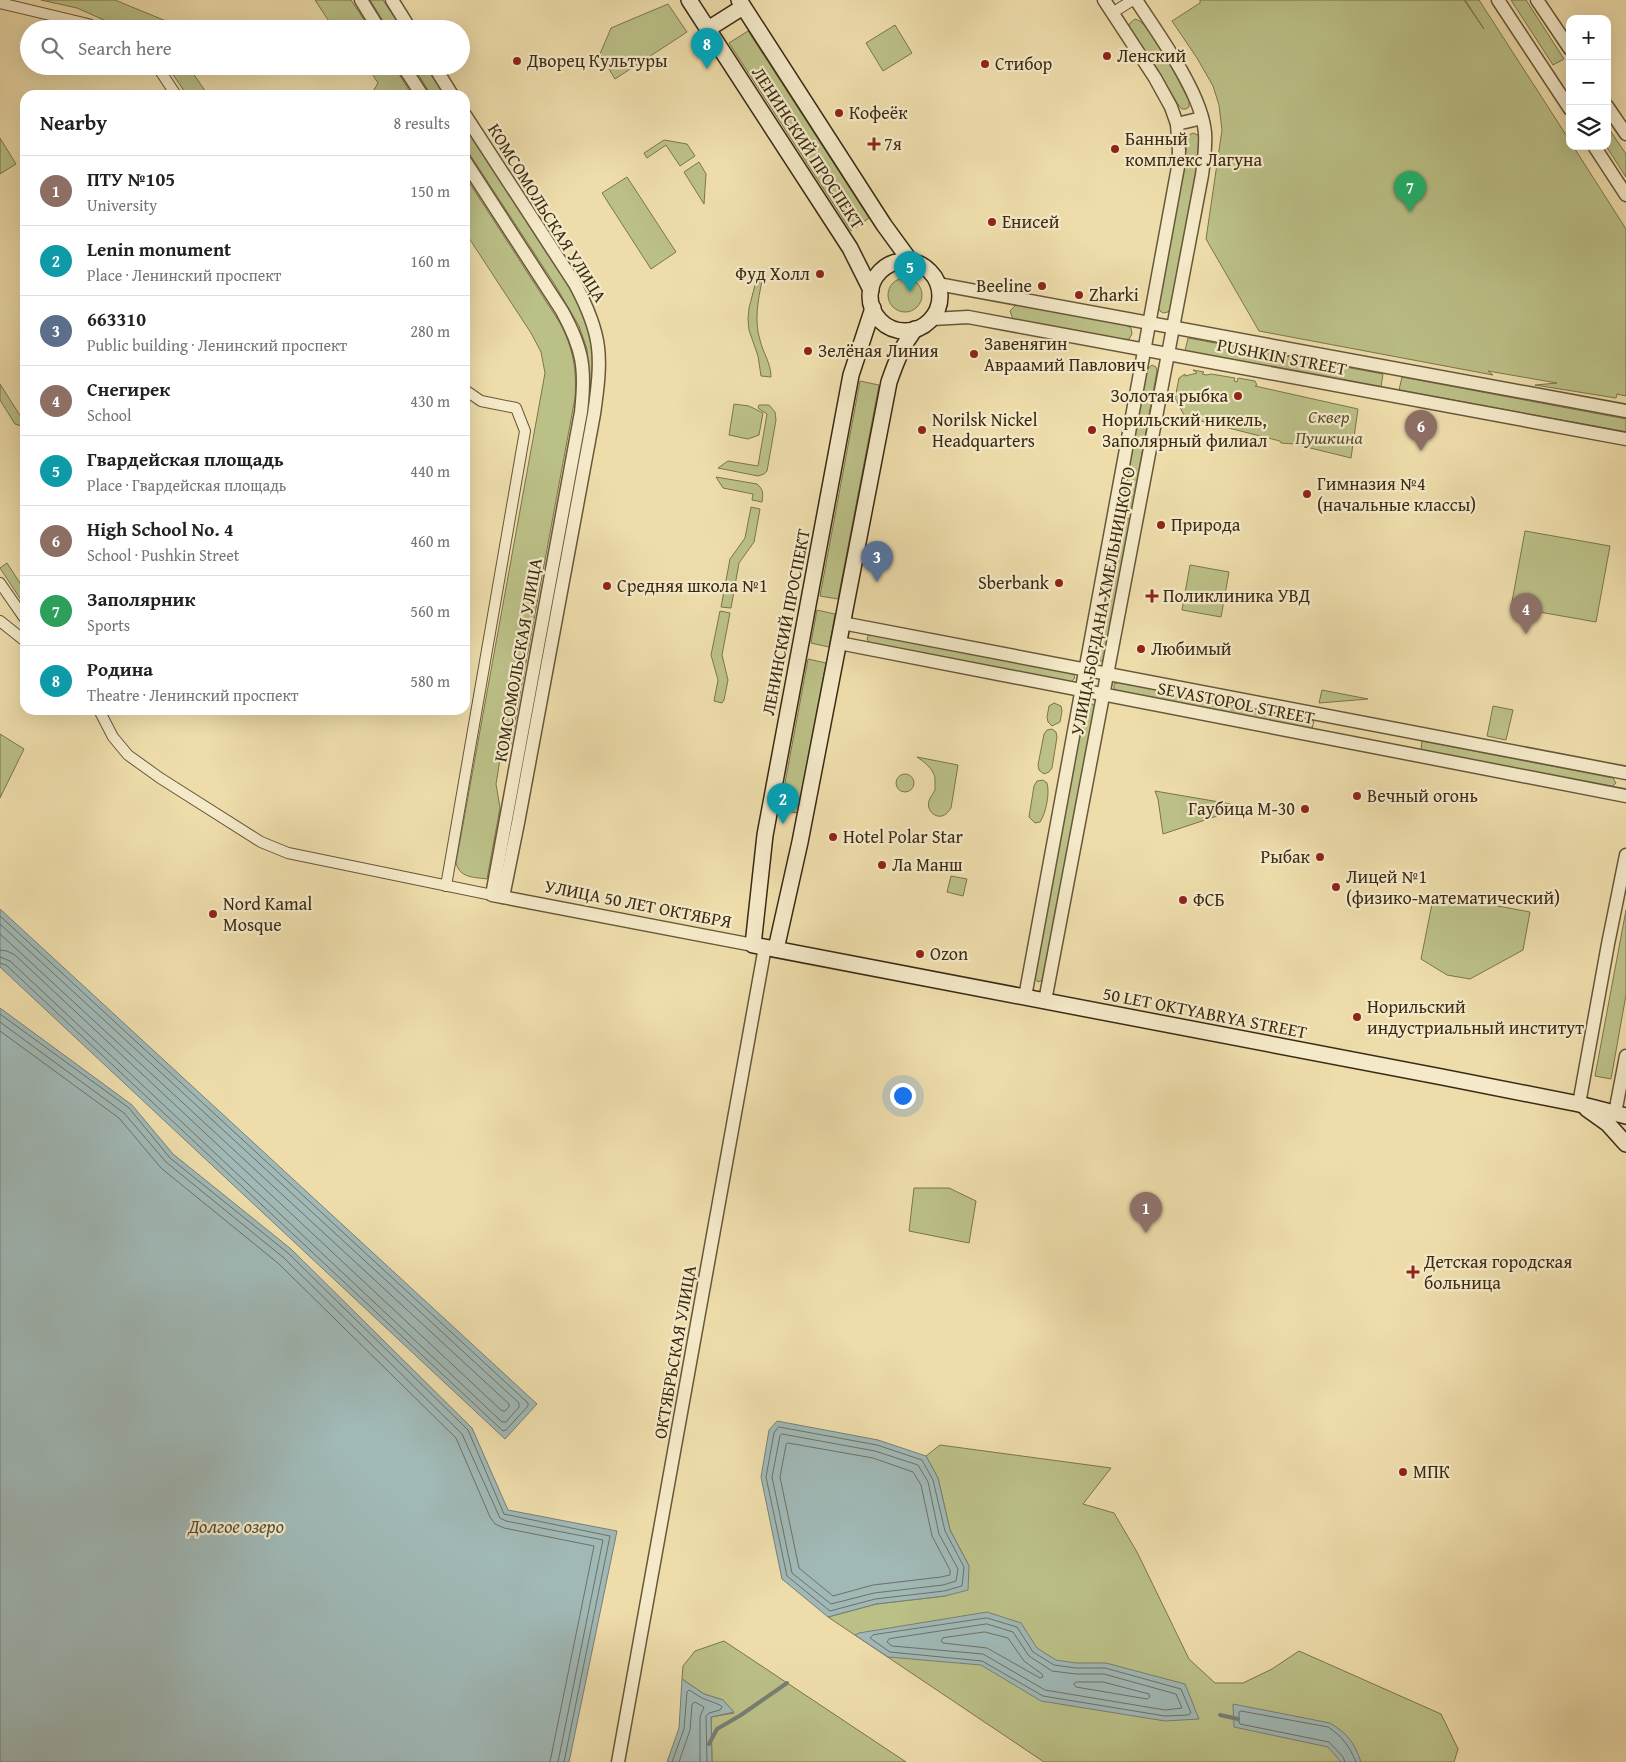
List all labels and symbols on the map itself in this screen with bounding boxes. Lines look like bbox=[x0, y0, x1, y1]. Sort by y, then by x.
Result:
pin: 8 bbox=[691, 28, 723, 69]
place label: Ленский bbox=[1117, 42, 1186, 69]
place label: Дворец Культуры bbox=[526, 47, 668, 74]
place label: Стибор bbox=[995, 50, 1053, 77]
marker: Ленский bbox=[1101, 50, 1113, 62]
marker: Дворец Культуры bbox=[511, 55, 523, 67]
marker: Стибор bbox=[979, 58, 991, 70]
street label: ЛЕНИНСКИЙ ПРОСПЕКТ bbox=[745, 61, 871, 235]
place label: Кофеёк bbox=[849, 99, 908, 126]
marker: Кофеёк bbox=[833, 107, 845, 119]
street label: КОМСОМОЛЬСКАЯ УЛИЦА bbox=[481, 118, 614, 308]
place label: Банный комплекс Лагуна bbox=[1125, 125, 1263, 173]
place label: 7я bbox=[884, 130, 902, 157]
marker: 7я bbox=[868, 138, 880, 150]
marker: Банный комплекс Лагуна bbox=[1109, 143, 1121, 155]
pin: 7 bbox=[1394, 171, 1426, 212]
place label: Енисей bbox=[1002, 208, 1060, 235]
marker: Енисей bbox=[986, 216, 998, 228]
pin: 5 bbox=[894, 251, 926, 292]
place label: Фуд Холл bbox=[735, 260, 810, 287]
marker: Фуд Холл bbox=[814, 268, 826, 280]
place label: Beeline bbox=[976, 272, 1032, 299]
marker: Beeline bbox=[1036, 280, 1048, 292]
place label: Zharki bbox=[1089, 281, 1139, 308]
marker: Zharki bbox=[1073, 289, 1085, 301]
place label: Завенягин Авраамий Павлович bbox=[984, 330, 1146, 378]
street label: PUSHKIN STREET bbox=[1215, 331, 1349, 382]
place label: Зелёная Линия bbox=[818, 337, 939, 364]
marker: Зелёная Линия bbox=[802, 345, 814, 357]
marker: Завенягин Авраамий Павлович bbox=[968, 348, 980, 360]
place label: Золотая рыбка bbox=[1111, 382, 1228, 409]
marker: Золотая рыбка bbox=[1232, 390, 1244, 402]
park label: Сквер Пушкина bbox=[1295, 403, 1363, 451]
place label: Norilsk Nickel Headquarters bbox=[932, 406, 1038, 454]
place label: Норильский никель, Заполярный филиал bbox=[1102, 406, 1268, 454]
pin: 6 bbox=[1405, 410, 1437, 451]
marker: Norilsk Nickel Headquarters bbox=[916, 424, 928, 436]
marker: Норильский никель, Заполярный филиал bbox=[1086, 424, 1098, 436]
street label: УЛИЦА БОГДАНА ХМЕЛЬНИЦКОГО bbox=[1063, 464, 1142, 738]
place label: Гимназия №4 (начальные классы) bbox=[1317, 470, 1476, 518]
marker: Гимназия №4 (начальные классы) bbox=[1301, 488, 1313, 500]
place label: Природа bbox=[1171, 511, 1241, 538]
marker: Природа bbox=[1155, 519, 1167, 531]
street label: ЛЕНИНСКИЙ ПРОСПЕКТ bbox=[754, 526, 817, 717]
pin: 3 bbox=[861, 541, 893, 582]
street label: КОМСОМОЛЬСКАЯ УЛИЦА bbox=[486, 556, 549, 764]
place label: Sberbank bbox=[978, 569, 1050, 596]
place label: Средняя школа №1 bbox=[617, 572, 768, 599]
marker: Sberbank bbox=[1053, 577, 1065, 589]
marker: Средняя школа №1 bbox=[601, 580, 613, 592]
place label: Поликлиника УВД bbox=[1163, 582, 1310, 609]
marker: Поликлиника УВД bbox=[1145, 589, 1159, 603]
pin: 4 bbox=[1510, 593, 1542, 634]
place label: Любимый bbox=[1151, 635, 1232, 662]
marker: Любимый bbox=[1135, 643, 1147, 655]
street label: SEVASTOPOL STREET bbox=[1155, 674, 1317, 731]
place label: Вечный огонь bbox=[1367, 782, 1478, 809]
pin: 2 bbox=[767, 783, 799, 824]
marker: Вечный огонь bbox=[1351, 790, 1363, 802]
place label: Гаубица М-30 bbox=[1188, 795, 1295, 822]
marker: Гаубица М-30 bbox=[1299, 803, 1311, 815]
place label: Hotel Polar Star bbox=[843, 823, 963, 850]
marker: Hotel Polar Star bbox=[827, 831, 839, 843]
place label: Рыбак bbox=[1261, 843, 1311, 870]
place label: Ла Манш bbox=[892, 851, 963, 878]
marker: Рыбак bbox=[1314, 851, 1326, 863]
marker: Ла Манш bbox=[876, 859, 888, 871]
place label: Лицей №1 (физико-математический) bbox=[1346, 863, 1560, 911]
street label: УЛИЦА 50 ЛЕТ ОКТЯБРЯ bbox=[542, 872, 734, 935]
marker: Лицей №1 (физико-математический) bbox=[1330, 881, 1342, 893]
place label: ФСБ bbox=[1193, 886, 1225, 913]
place label: Nord Kamal Mosque bbox=[223, 890, 312, 938]
marker: ФСБ bbox=[1177, 894, 1189, 906]
marker: Nord Kamal Mosque bbox=[207, 908, 219, 920]
place label: Ozon bbox=[930, 940, 968, 967]
marker: Ozon bbox=[914, 948, 926, 960]
street label: 50 LET OKTYABRYA STREET bbox=[1101, 979, 1310, 1046]
place label: Норильский индустриальный институт bbox=[1367, 993, 1584, 1041]
marker: Норильский индустриальный институт bbox=[1351, 1011, 1363, 1023]
your location bbox=[890, 1083, 916, 1109]
pin: 1 bbox=[1130, 1192, 1162, 1233]
place label: Детская городская больница bbox=[1423, 1248, 1572, 1296]
street label: ОКТЯБРЬСКАЯ УЛИЦА bbox=[646, 1263, 703, 1441]
marker: Детская городская больница bbox=[1406, 1265, 1420, 1279]
place label: МПК bbox=[1413, 1458, 1450, 1485]
marker: МПК bbox=[1397, 1466, 1409, 1478]
water label: Долгое озеро bbox=[187, 1512, 284, 1540]

